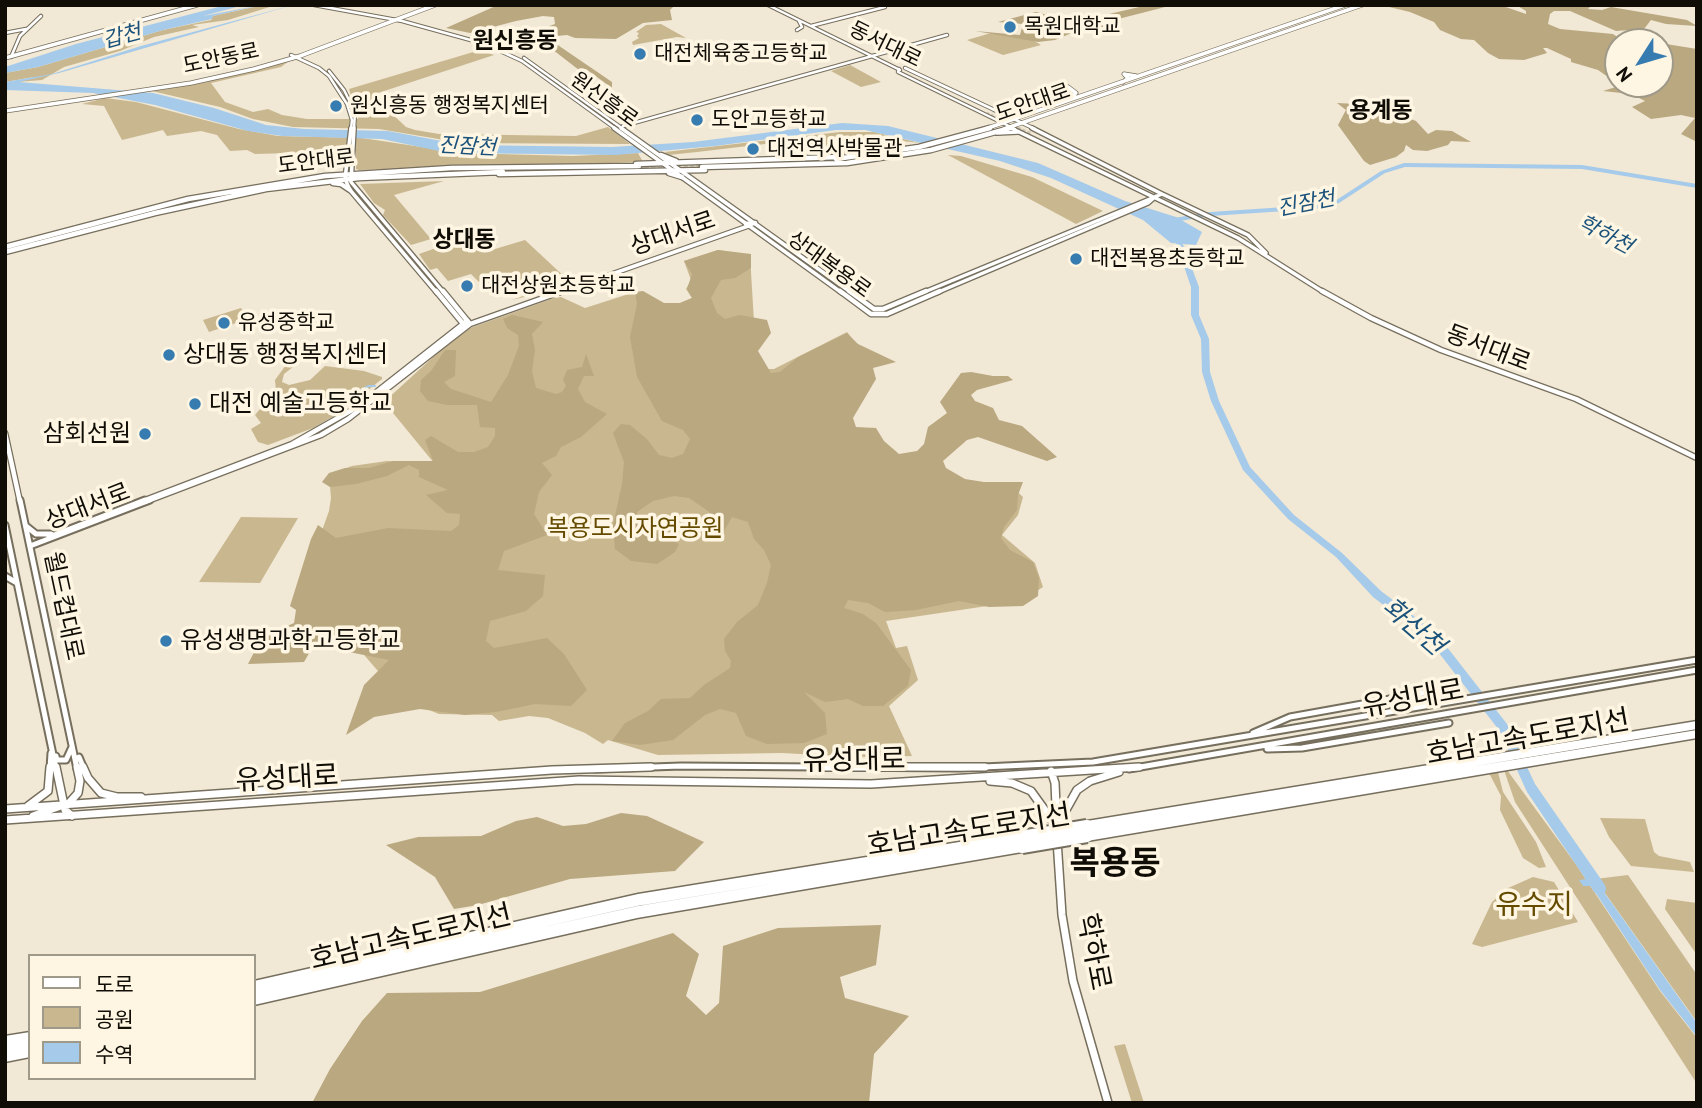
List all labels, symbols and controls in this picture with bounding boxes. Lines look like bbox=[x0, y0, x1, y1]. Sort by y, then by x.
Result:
place label: 목원대학교 bbox=[1024, 14, 1121, 40]
street label: 동서대로 bbox=[845, 17, 925, 73]
marker: 목원대학교 bbox=[1002, 19, 1018, 35]
water label: 갑천 bbox=[100, 20, 144, 54]
district label: 원신흥동 bbox=[473, 27, 557, 55]
north arrow bbox=[1604, 28, 1674, 98]
street label: 도안동로 bbox=[181, 39, 261, 79]
place label: 대전체육중고등학교 bbox=[654, 41, 828, 67]
marker: 대전체육중고등학교 bbox=[632, 46, 648, 62]
text: N bbox=[1610, 62, 1637, 87]
street label: 원신흥로 bbox=[565, 67, 643, 133]
street label: 도안대로 bbox=[992, 79, 1074, 127]
place label: 원신흥동 행정복지센터 bbox=[350, 93, 549, 119]
district label: 용계동 bbox=[1349, 97, 1413, 125]
marker: 원신흥동 행정복지센터 bbox=[328, 98, 344, 114]
place label: 도안고등학교 bbox=[711, 107, 827, 133]
marker: 도안고등학교 bbox=[689, 112, 705, 128]
water label: 진잠천 bbox=[437, 133, 497, 161]
place label: 대전역사박물관 bbox=[767, 136, 902, 162]
marker: 대전역사박물관 bbox=[745, 141, 761, 157]
street label: 도안대로 bbox=[276, 145, 356, 179]
water label: 진잠천 bbox=[1275, 186, 1337, 222]
street label: 상대서로 bbox=[627, 206, 719, 262]
water label: 학하천 bbox=[1573, 210, 1637, 260]
district label: 상대동 bbox=[432, 226, 496, 254]
street label: 상대복용로 bbox=[783, 226, 875, 304]
place label: 대전복용초등학교 bbox=[1090, 246, 1245, 272]
marker: 대전복용초등학교 bbox=[1068, 251, 1084, 267]
place label: 대전상원초등학교 bbox=[481, 273, 636, 299]
marker: 대전상원초등학교 bbox=[459, 278, 475, 294]
place label: 유성중학교 bbox=[238, 310, 335, 336]
marker: 유성중학교 bbox=[216, 315, 232, 331]
street label: 동서대로 bbox=[1442, 320, 1534, 378]
place label: 상대동 행정복지센터 bbox=[183, 341, 388, 369]
marker: 상대동 행정복지센터 bbox=[161, 347, 177, 363]
place label: 대전 예술고등학교 bbox=[209, 390, 392, 418]
marker: 대전 예술고등학교 bbox=[187, 396, 203, 412]
place label: 삼회선원 bbox=[43, 420, 131, 448]
marker: 삼회선원 bbox=[137, 426, 153, 442]
street label: 상대서로 bbox=[42, 478, 134, 536]
park label: 복용도시자연공원 bbox=[547, 515, 723, 543]
street label: 월드컵대로 bbox=[37, 549, 89, 663]
water label: 화산천 bbox=[1376, 592, 1450, 662]
place label: 유성생명과학고등학교 bbox=[180, 627, 401, 655]
marker: 유성생명과학고등학교 bbox=[158, 633, 174, 649]
street label: 유성대로 bbox=[1359, 674, 1467, 724]
street label: 호남고속도로지선 bbox=[1424, 704, 1632, 772]
street label: 유성대로 bbox=[802, 743, 906, 779]
street label: 유성대로 bbox=[235, 760, 339, 798]
street label: 호남고속도로지선 bbox=[865, 798, 1073, 864]
district label: 복용동 bbox=[1069, 845, 1161, 885]
park label: 유수지 bbox=[1495, 889, 1573, 923]
street label: 호남고속도로지선 bbox=[307, 898, 515, 978]
street label: 학하로 bbox=[1069, 911, 1117, 993]
legend bbox=[28, 954, 256, 1080]
text: 도로 bbox=[95, 971, 134, 998]
text: 공원 bbox=[95, 1006, 134, 1033]
text: 수역 bbox=[95, 1041, 134, 1068]

